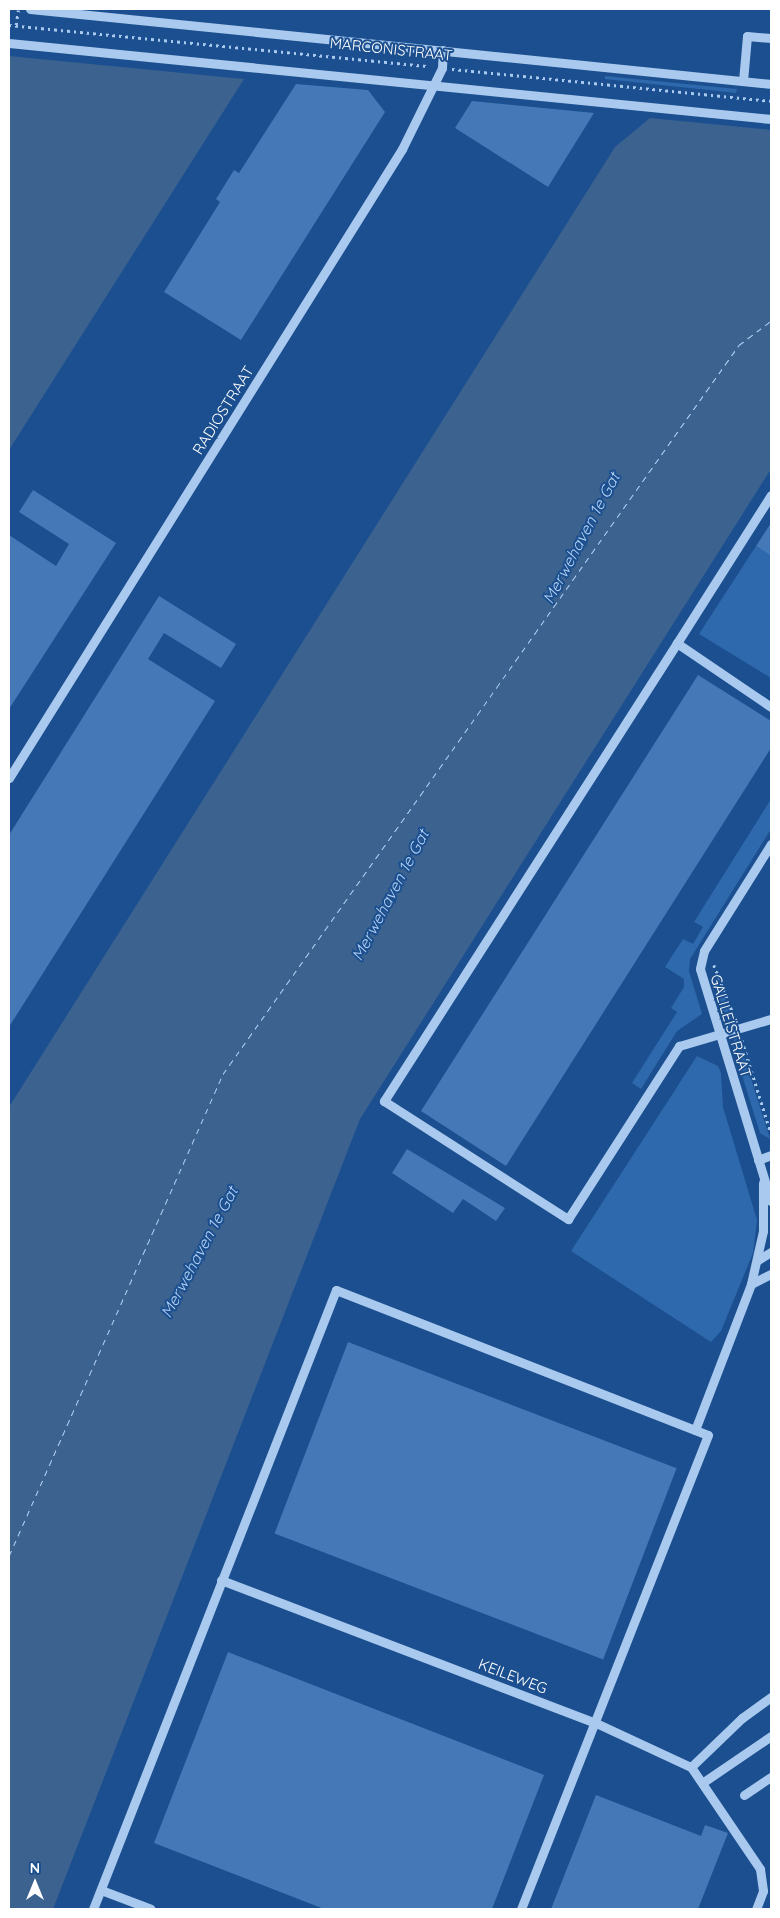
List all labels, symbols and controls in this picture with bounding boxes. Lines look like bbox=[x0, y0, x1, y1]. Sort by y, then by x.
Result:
street label: MARCONISTRAAT bbox=[329, 34, 453, 64]
street label: RADIOSTRAAT bbox=[189, 362, 257, 458]
water label: Merwehaven 1e Gat bbox=[538, 469, 624, 607]
water label: Merwehaven 1e Gat bbox=[347, 826, 433, 964]
street label: GALILEÏSTRAAT bbox=[707, 972, 755, 1080]
water label: Merwehaven 1e Gat bbox=[156, 1183, 242, 1321]
street label: KEILEWEG bbox=[476, 1655, 550, 1697]
north arrow bbox=[10, 1858, 60, 1908]
text: N bbox=[30, 1859, 40, 1877]

